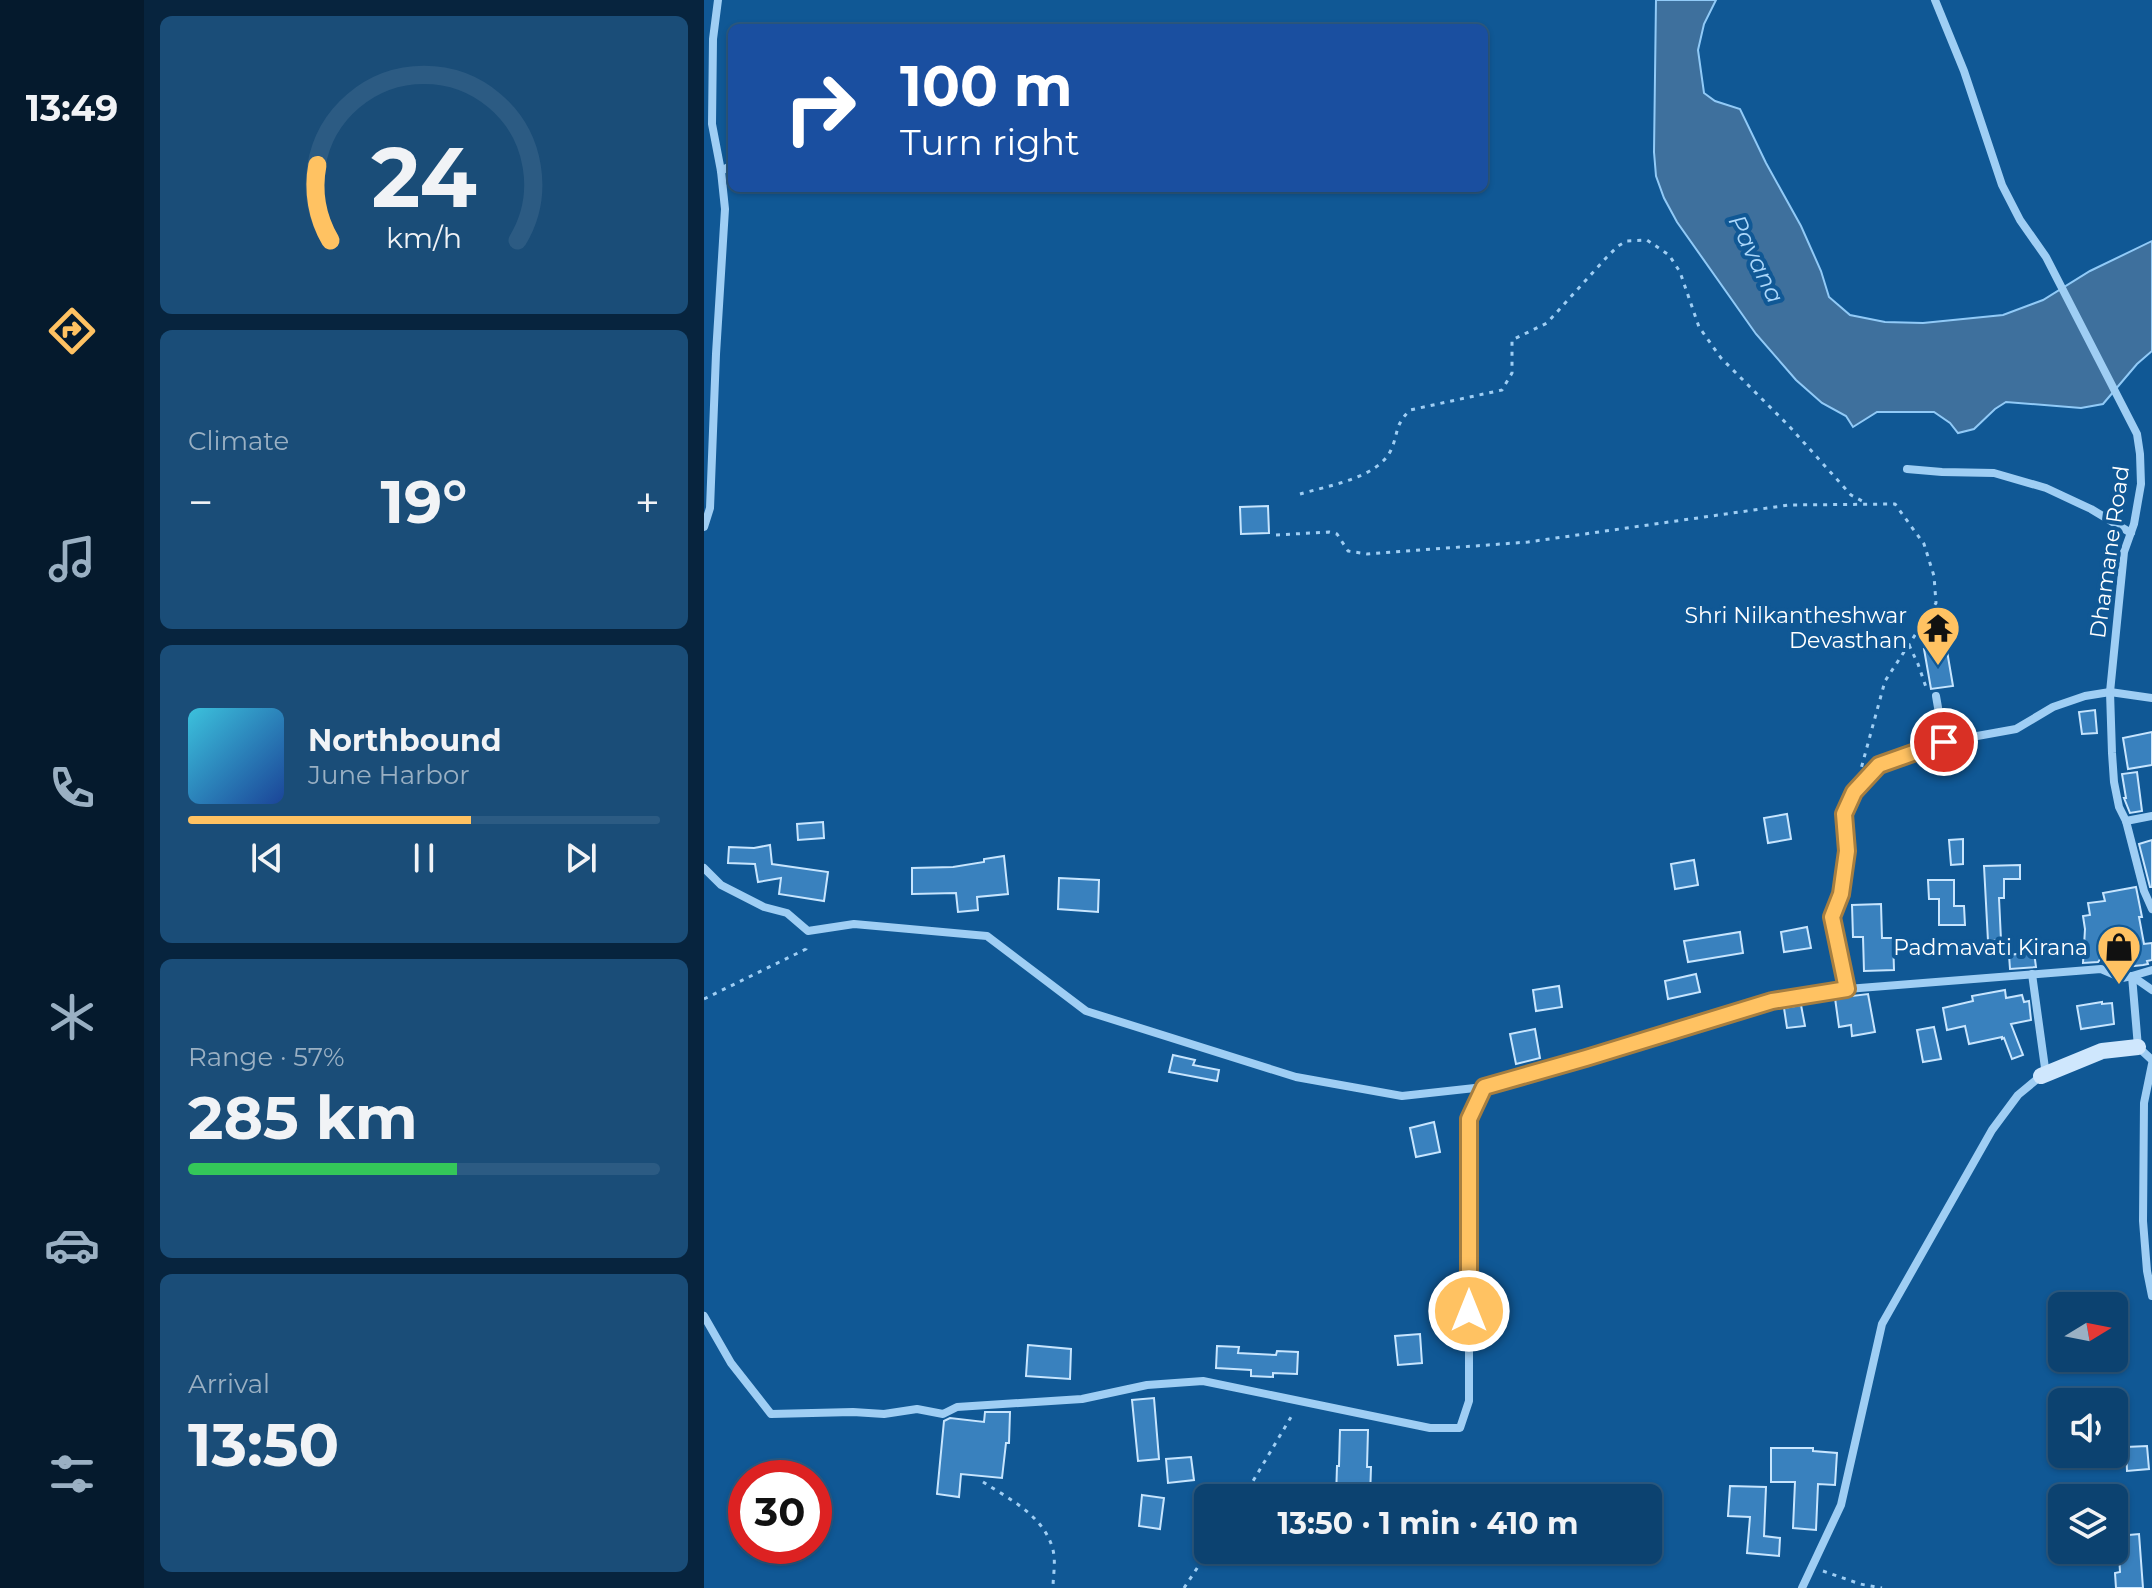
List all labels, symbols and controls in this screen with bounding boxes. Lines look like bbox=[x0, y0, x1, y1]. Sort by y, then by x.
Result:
text: 100 m bbox=[900, 52, 1073, 120]
icon: right bbox=[768, 56, 872, 160]
text: 13:49 bbox=[26, 86, 118, 130]
text: Turn right bbox=[900, 120, 1080, 164]
text: 24 bbox=[371, 126, 477, 228]
water label: Pavana bbox=[1723, 210, 1790, 308]
text: km/h bbox=[386, 220, 462, 255]
icon: directions bbox=[44, 303, 100, 359]
text: Climate bbox=[188, 425, 289, 457]
street label: Dhamane Road bbox=[2084, 464, 2135, 640]
text: 19° bbox=[381, 465, 467, 538]
text: − bbox=[188, 475, 213, 529]
text: + bbox=[635, 475, 660, 529]
icon: music bbox=[44, 531, 100, 587]
place label: Shri Nilkantheshwar Devasthan bbox=[1685, 602, 1907, 654]
temple icon: Shri Nilkantheshwar Devasthan bbox=[1914, 604, 1962, 667]
pin bbox=[1910, 708, 1978, 776]
icon: arrive bbox=[1922, 720, 1966, 764]
text: Northbound bbox=[308, 722, 502, 759]
text: June Harbor bbox=[308, 759, 470, 791]
icon: phone bbox=[44, 760, 100, 816]
icon: previous bbox=[245, 836, 289, 880]
icon: pause bbox=[402, 836, 446, 880]
icon: next bbox=[559, 836, 603, 880]
shop icon: Padmavati Kirana bbox=[2095, 923, 2143, 986]
place label: Padmavati Kirana bbox=[1893, 934, 2088, 961]
icon: climate bbox=[44, 989, 100, 1045]
text: Range · 57% bbox=[188, 1041, 345, 1073]
text: 285 km bbox=[188, 1081, 418, 1154]
icon: car bbox=[44, 1217, 100, 1273]
position arrow bbox=[1427, 1269, 1511, 1353]
north arrow bbox=[2048, 1292, 2128, 1372]
map controls bbox=[2048, 1292, 2128, 1564]
text: Arrival bbox=[188, 1368, 270, 1400]
button: sound bbox=[2048, 1388, 2128, 1468]
text: 13:50 bbox=[188, 1408, 339, 1481]
icon: filters bbox=[44, 1446, 100, 1502]
speed limit sign: 30 bbox=[728, 1460, 832, 1564]
button: layers bbox=[2048, 1484, 2128, 1564]
text: 13:50 · 1 min · 410 m bbox=[1277, 1505, 1579, 1542]

